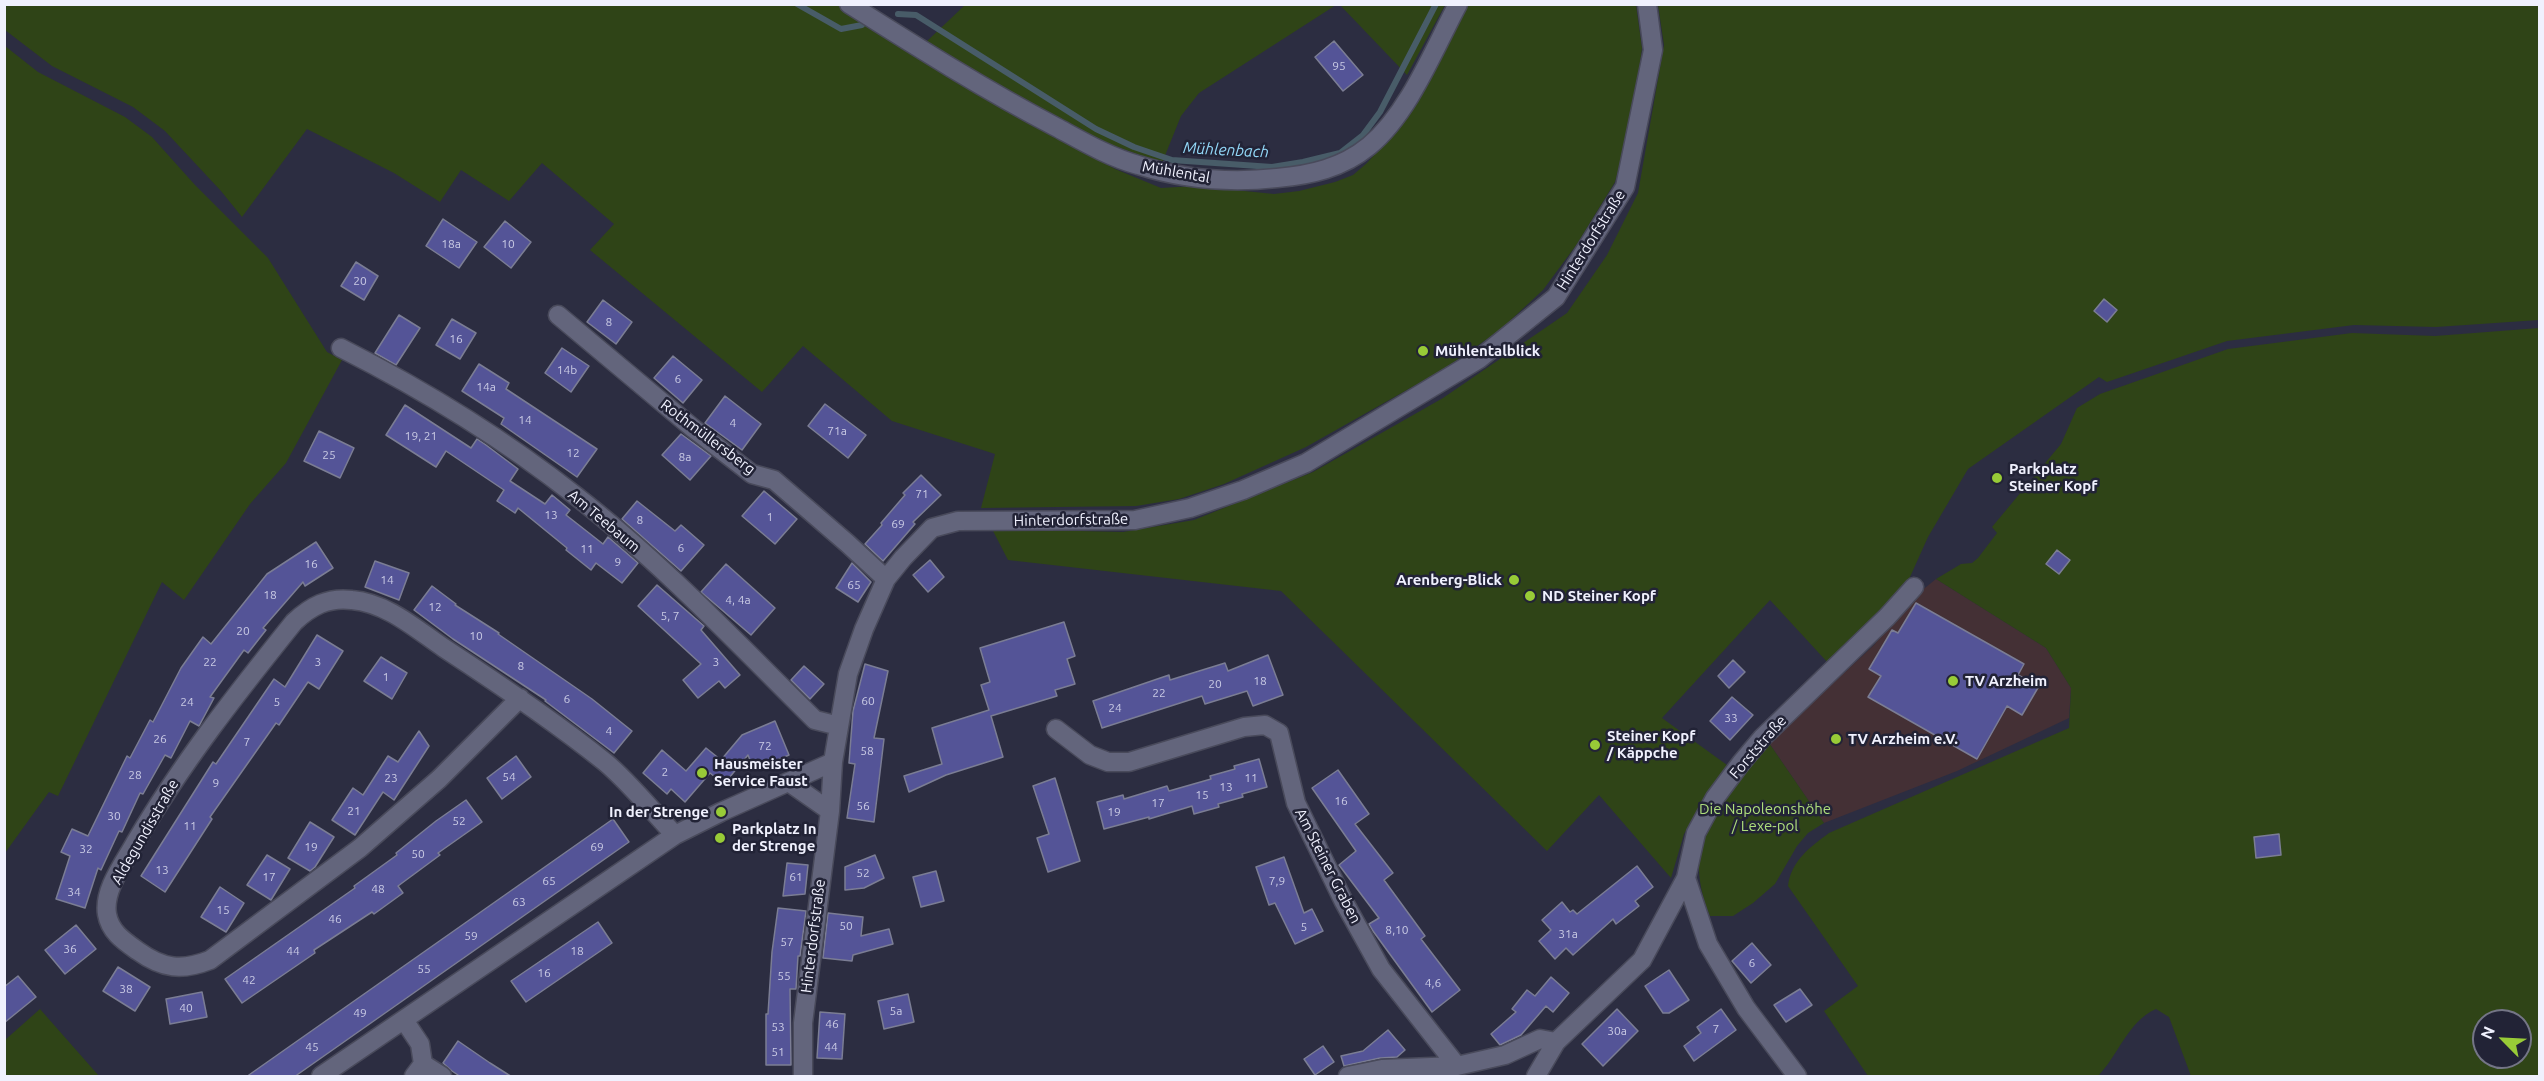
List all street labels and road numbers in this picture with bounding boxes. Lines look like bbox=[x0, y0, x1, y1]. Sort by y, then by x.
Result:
street label: Mühlental bbox=[1141, 157, 1211, 187]
street label: Hinterdorfstraße bbox=[1553, 187, 1629, 293]
street label: Rothmüllersberg bbox=[657, 396, 759, 478]
street label: Am Teebaum bbox=[564, 486, 644, 556]
street label: Hinterdorfstraße bbox=[1014, 510, 1128, 530]
street label: Forststraße bbox=[1726, 712, 1790, 782]
street label: Aldegundisstraße bbox=[108, 776, 182, 888]
street label: Am Steiner Graben bbox=[1291, 805, 1365, 927]
street label: Hinterdorfstraße bbox=[797, 878, 829, 994]

